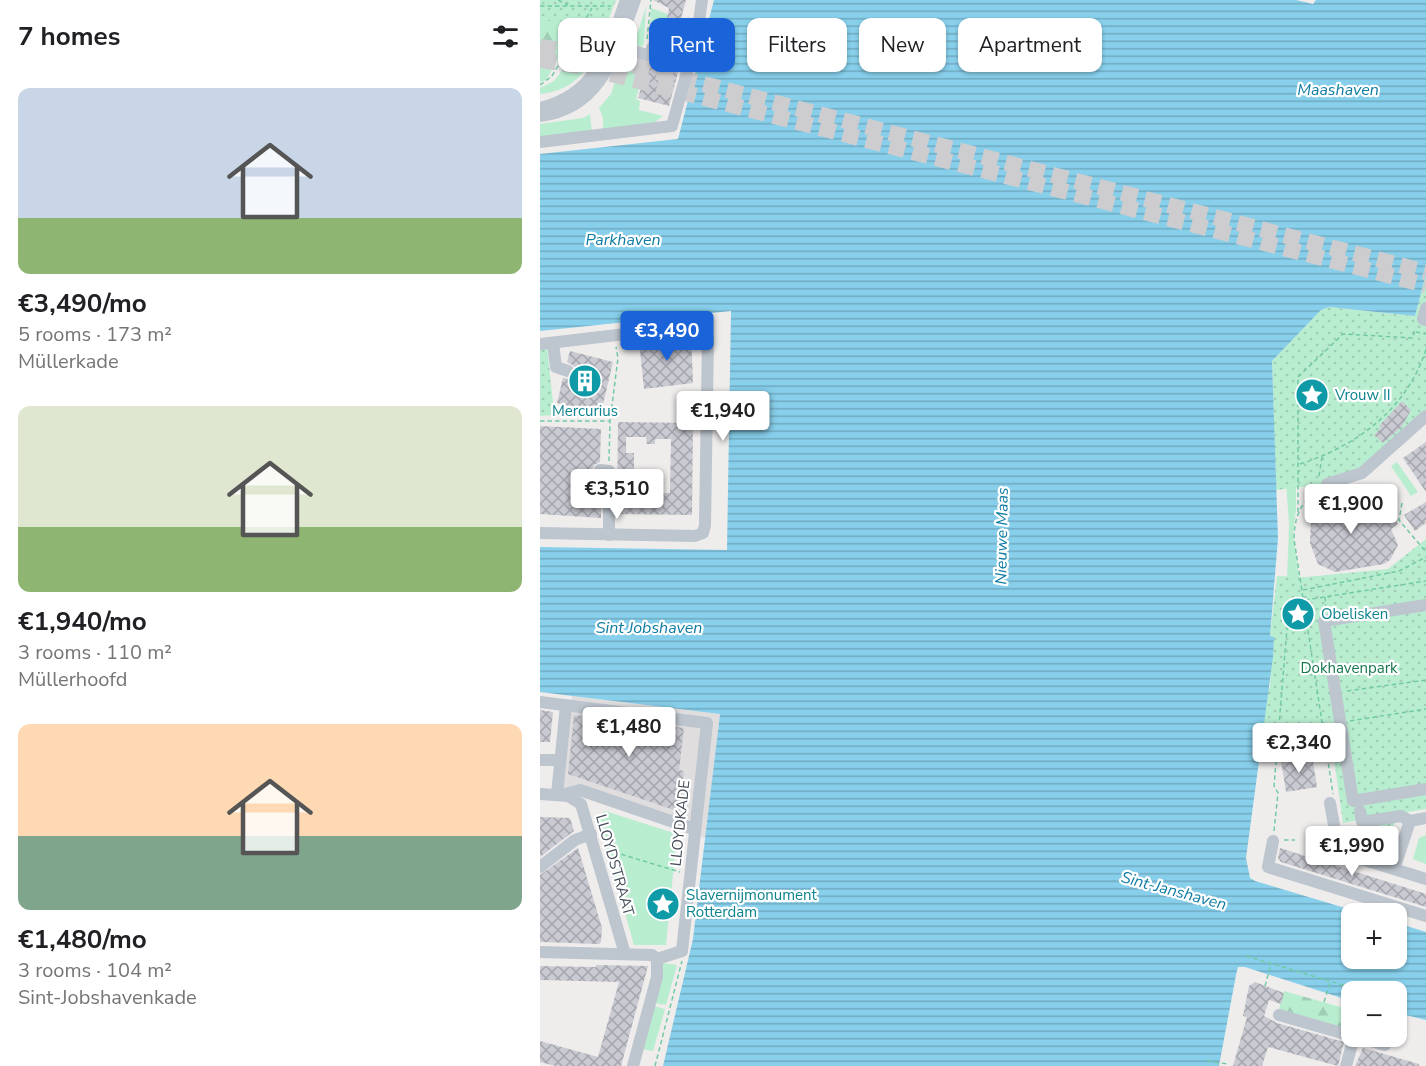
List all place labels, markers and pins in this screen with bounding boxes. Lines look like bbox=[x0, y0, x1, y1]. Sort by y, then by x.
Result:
pin: €3,490 bbox=[618, 311, 716, 362]
building icon: Mercurius bbox=[567, 363, 603, 399]
place icon: Vrouw II bbox=[1294, 377, 1330, 413]
place label: Vrouw II bbox=[1334, 385, 1391, 405]
pin: €1,940 bbox=[674, 391, 772, 442]
place label: Mercurius bbox=[552, 401, 618, 421]
pin: €3,510 bbox=[568, 469, 666, 520]
pin: €1,900 bbox=[1302, 484, 1400, 535]
place icon: Obelisken bbox=[1280, 596, 1316, 632]
place label: Obelisken bbox=[1321, 604, 1388, 624]
pin: €1,480 bbox=[580, 707, 678, 758]
pin: €2,340 bbox=[1250, 723, 1348, 774]
pin: €1,990 bbox=[1303, 826, 1401, 877]
place label: Slavernijmonument Rotterdam bbox=[686, 885, 818, 922]
place icon: Slavernijmonument Rotterdam bbox=[645, 886, 681, 922]

